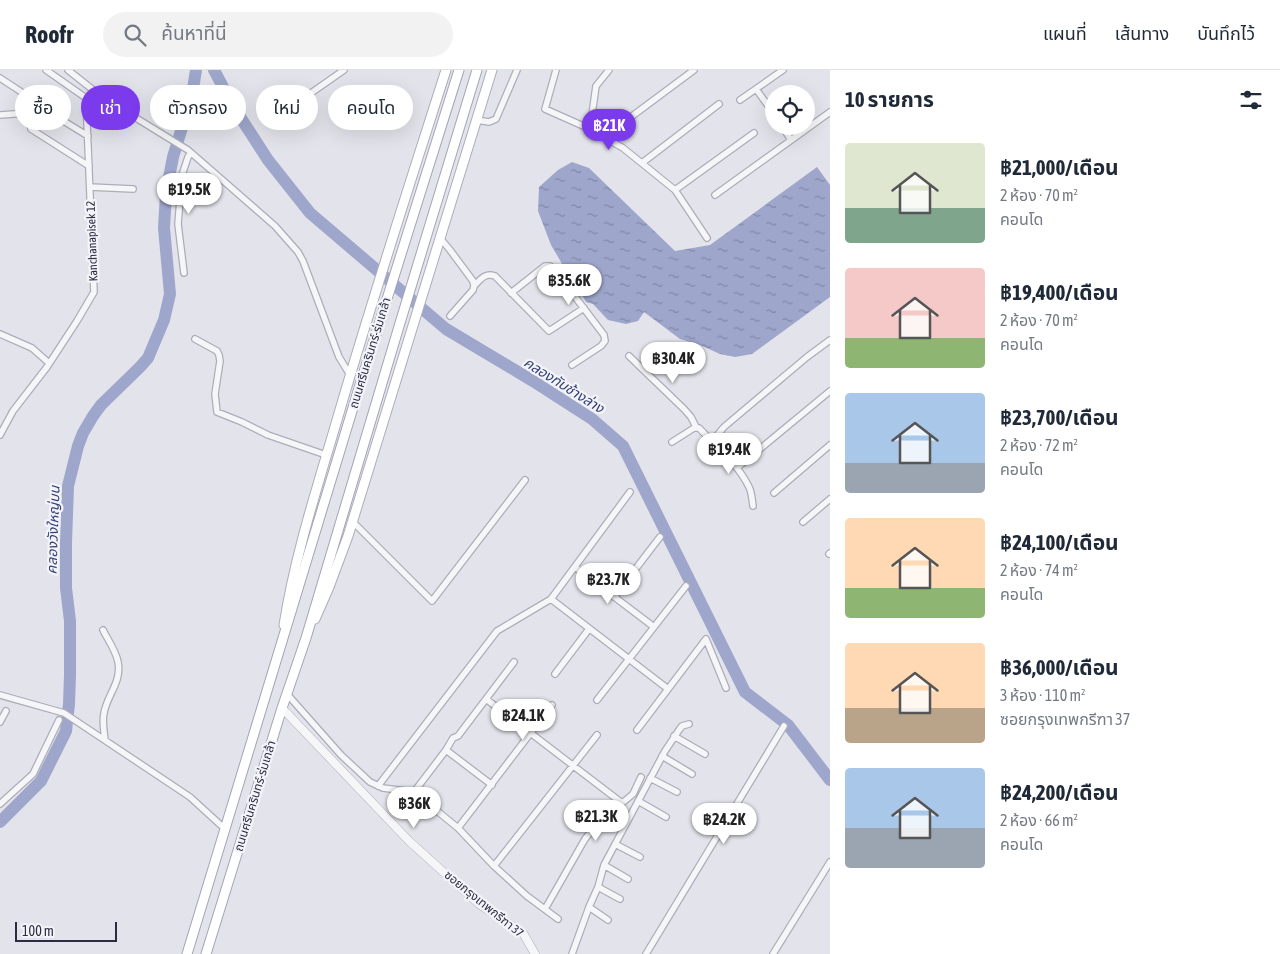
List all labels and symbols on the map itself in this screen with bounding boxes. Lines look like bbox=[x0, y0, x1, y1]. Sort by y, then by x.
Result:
pin: ฿21K bbox=[579, 108, 639, 151]
pin: ฿19.5K bbox=[148, 172, 230, 215]
street label: Kanchanapisek 12 bbox=[84, 200, 100, 282]
pin: ฿35.6K bbox=[528, 264, 610, 306]
street label: ถนนศรีนครินทร์-ร่มเกล้า bbox=[346, 296, 394, 410]
pin: ฿30.4K bbox=[632, 342, 714, 384]
water label: คลองทับช้างล่าง bbox=[521, 354, 608, 417]
pin: ฿19.4K bbox=[688, 432, 770, 475]
water label: คลองวังใหญ่บน bbox=[43, 484, 63, 575]
pin: ฿23.7K bbox=[567, 562, 649, 605]
pin: ฿24.1K bbox=[482, 698, 564, 741]
street label: ถนนศรีนครินทร์-ร่มเกล้า bbox=[231, 739, 279, 853]
pin: ฿36K bbox=[384, 786, 444, 829]
pin: ฿21.3K bbox=[555, 800, 637, 842]
pin: ฿24.2K bbox=[683, 802, 765, 845]
street label: ซอยกรุงเทพกรีฑา 37 bbox=[442, 868, 527, 940]
scale bar bbox=[15, 919, 118, 942]

